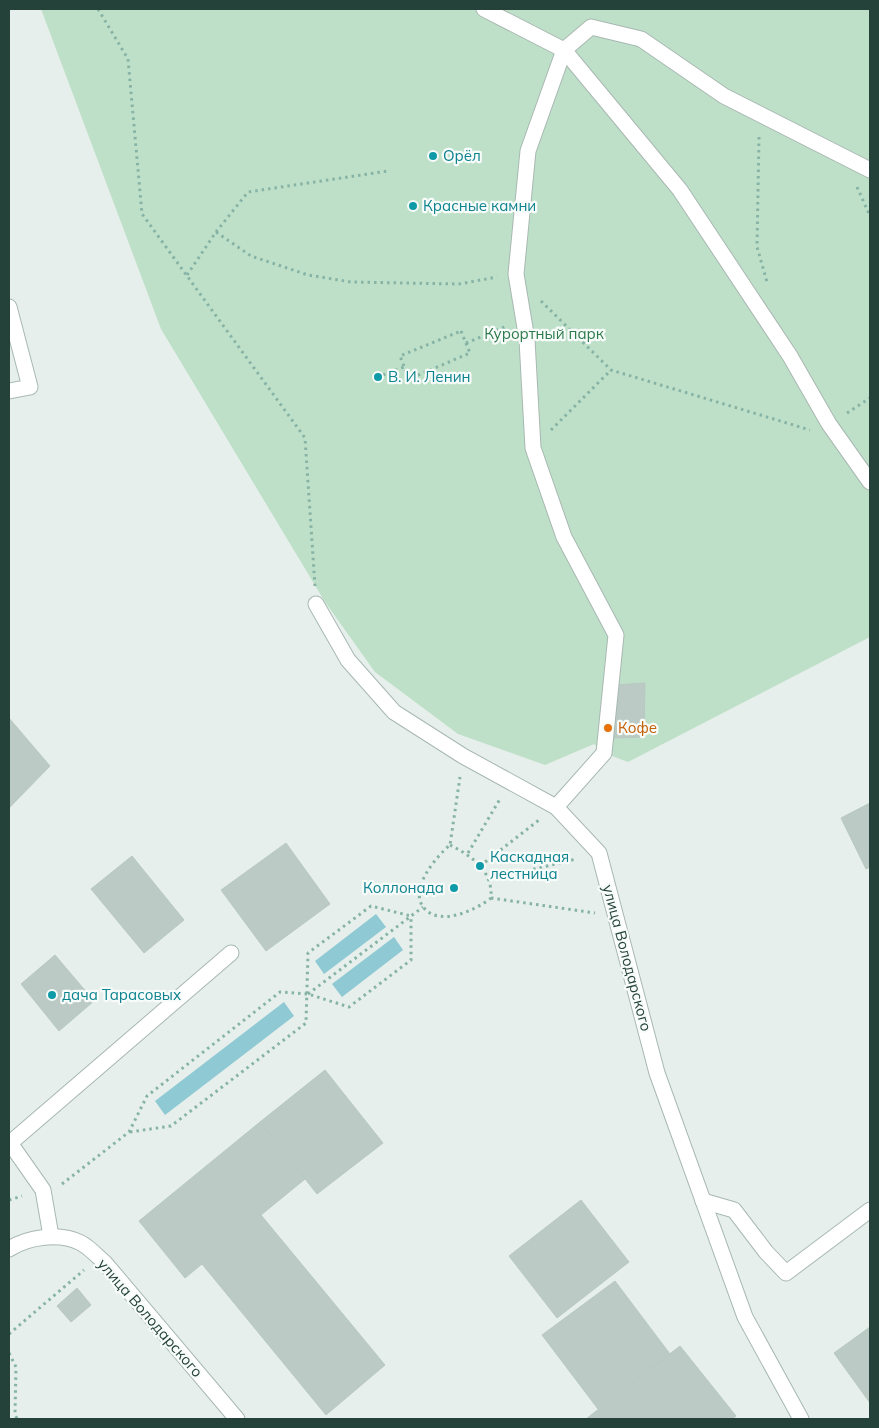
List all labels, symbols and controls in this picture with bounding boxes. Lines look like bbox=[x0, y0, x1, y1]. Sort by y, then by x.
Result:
place label: Орёл bbox=[443, 146, 481, 165]
marker: Орёл bbox=[427, 150, 439, 162]
place label: Красные камни bbox=[423, 196, 536, 215]
marker: Красные камни bbox=[407, 200, 419, 212]
park label: Курортный парк bbox=[484, 324, 605, 343]
place label: В. И. Ленин bbox=[388, 367, 471, 386]
marker: В. И. Ленин bbox=[372, 371, 384, 383]
place label: Кофе bbox=[618, 718, 657, 737]
marker: Кофе bbox=[602, 722, 614, 734]
place label: Каскадная лестница bbox=[490, 847, 569, 883]
marker: Каскадная лестница bbox=[474, 860, 486, 872]
place label: Коллонада bbox=[363, 878, 444, 897]
marker: Коллонада bbox=[448, 882, 460, 894]
street label: улица Володарского bbox=[599, 882, 656, 1033]
place label: дача Тарасовых bbox=[62, 985, 181, 1004]
marker: дача Тарасовых bbox=[46, 989, 58, 1001]
street label: улица Володарского bbox=[94, 1254, 207, 1381]

